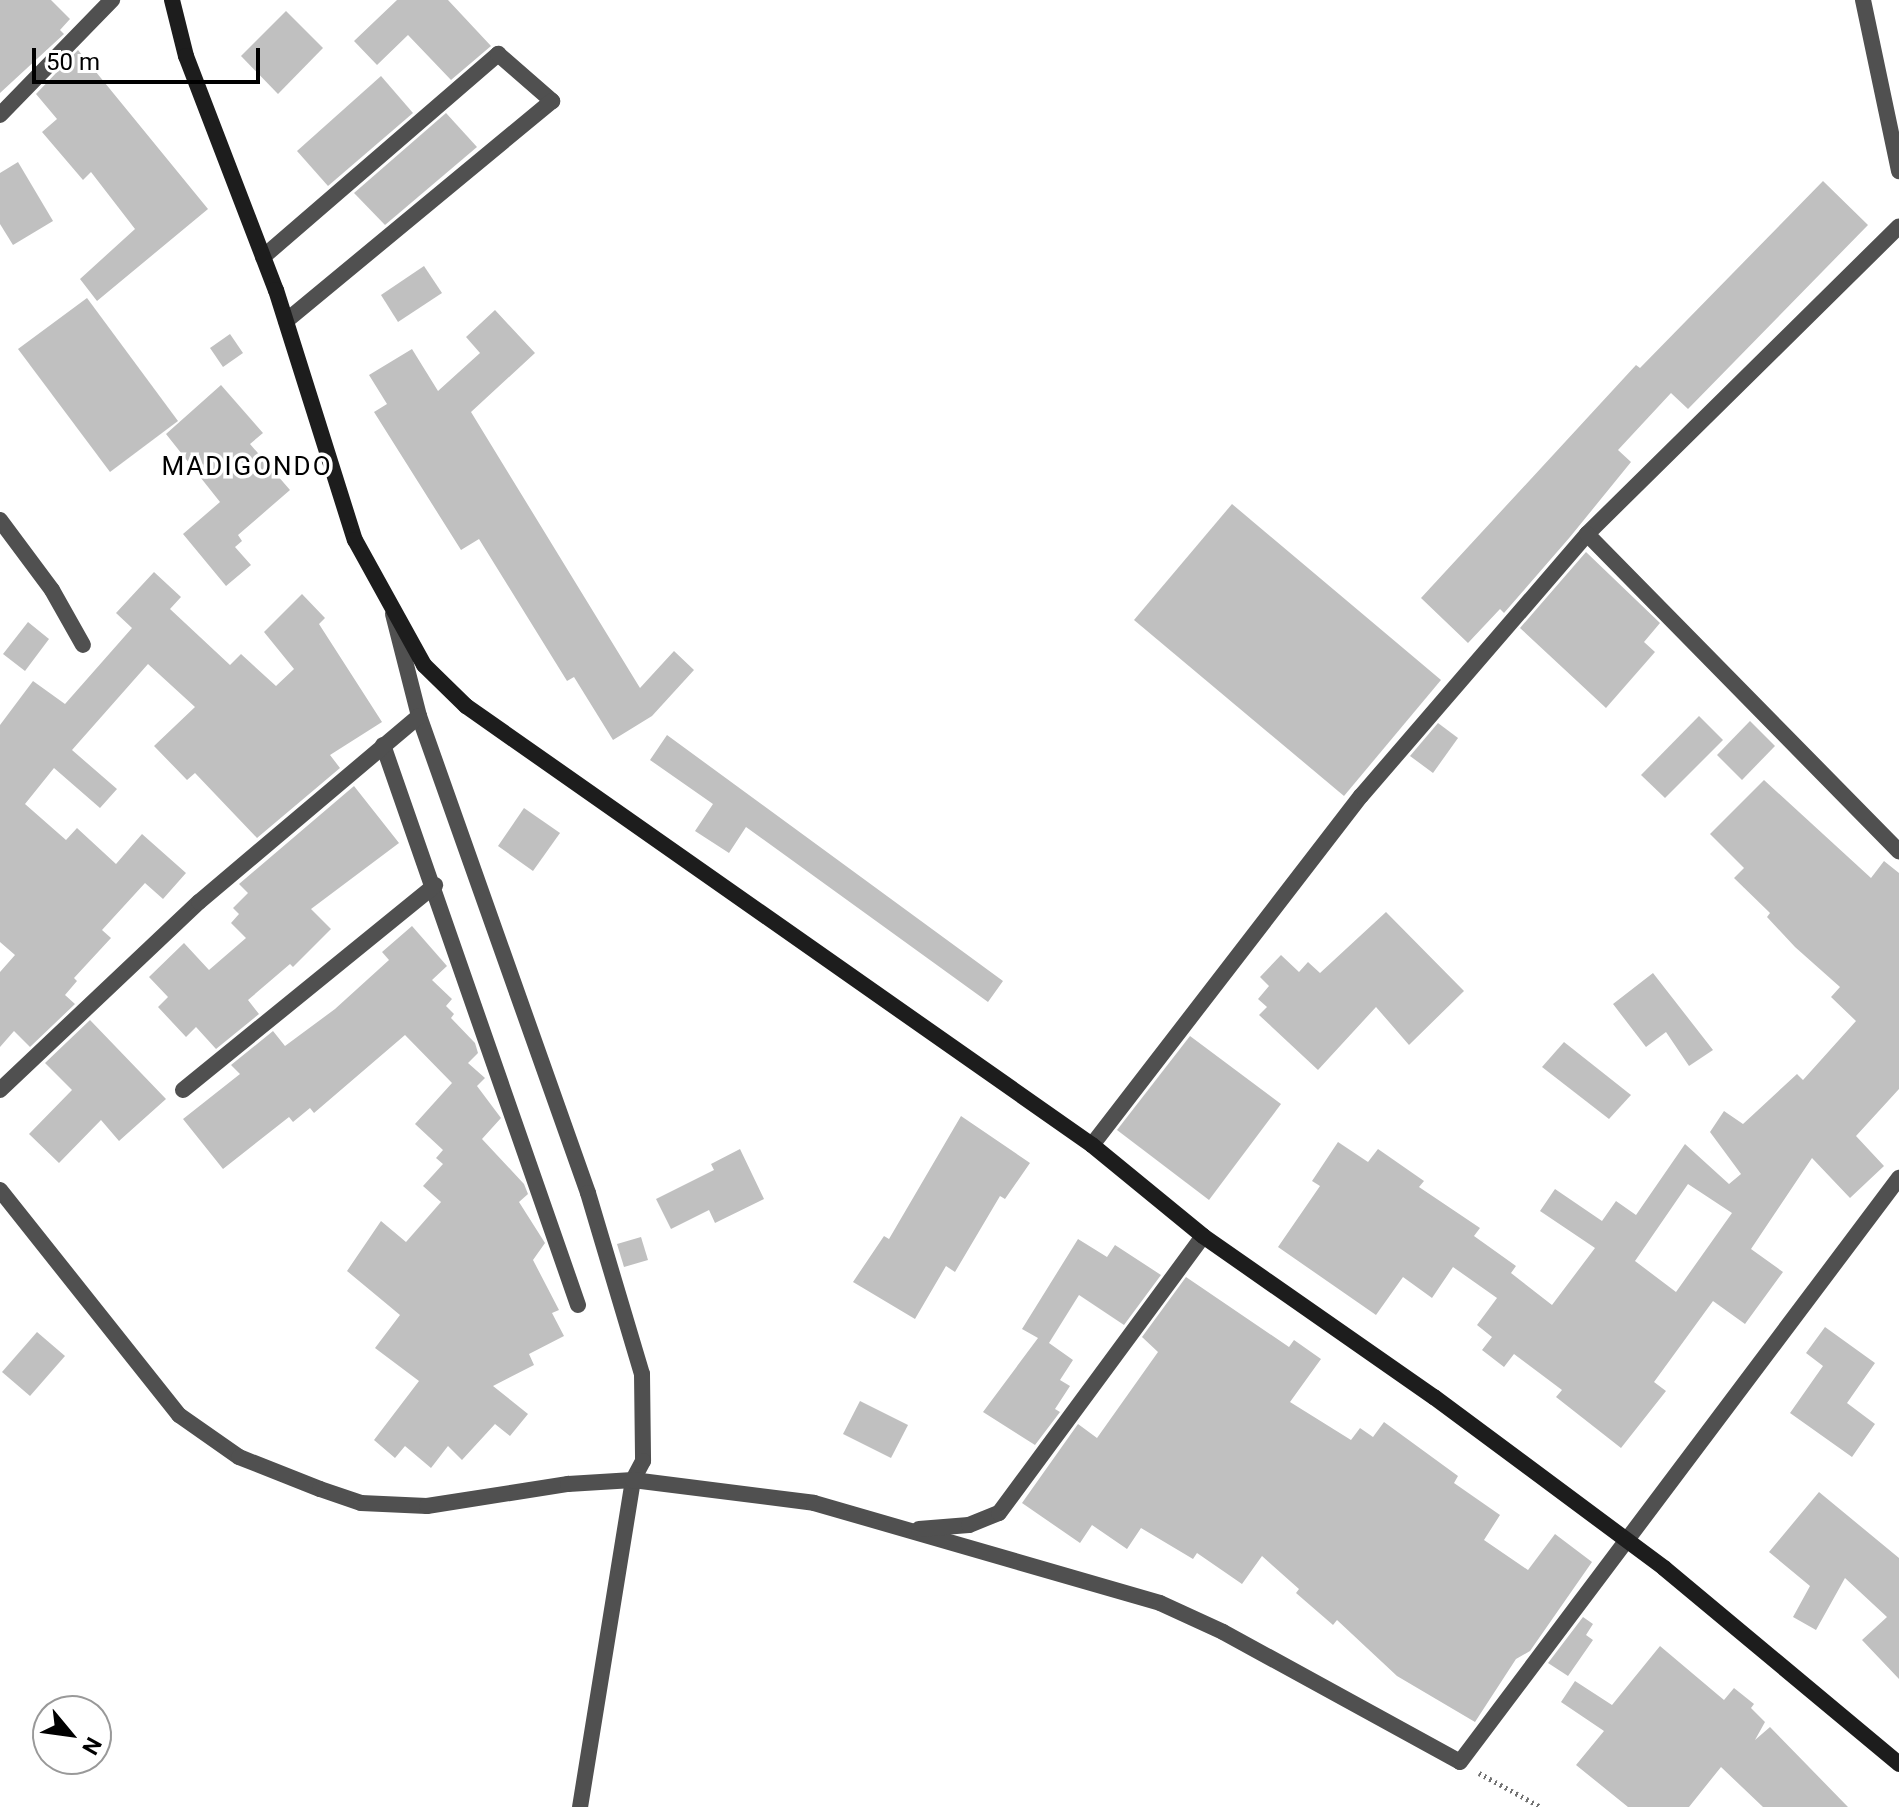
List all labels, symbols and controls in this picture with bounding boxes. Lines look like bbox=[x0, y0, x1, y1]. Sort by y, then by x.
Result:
scale bar bbox=[36, 32, 264, 82]
text: 50 m bbox=[46, 48, 100, 76]
district label: MADIGONDO bbox=[161, 451, 333, 483]
north arrow bbox=[32, 1695, 112, 1775]
text: N bbox=[77, 1733, 106, 1759]

